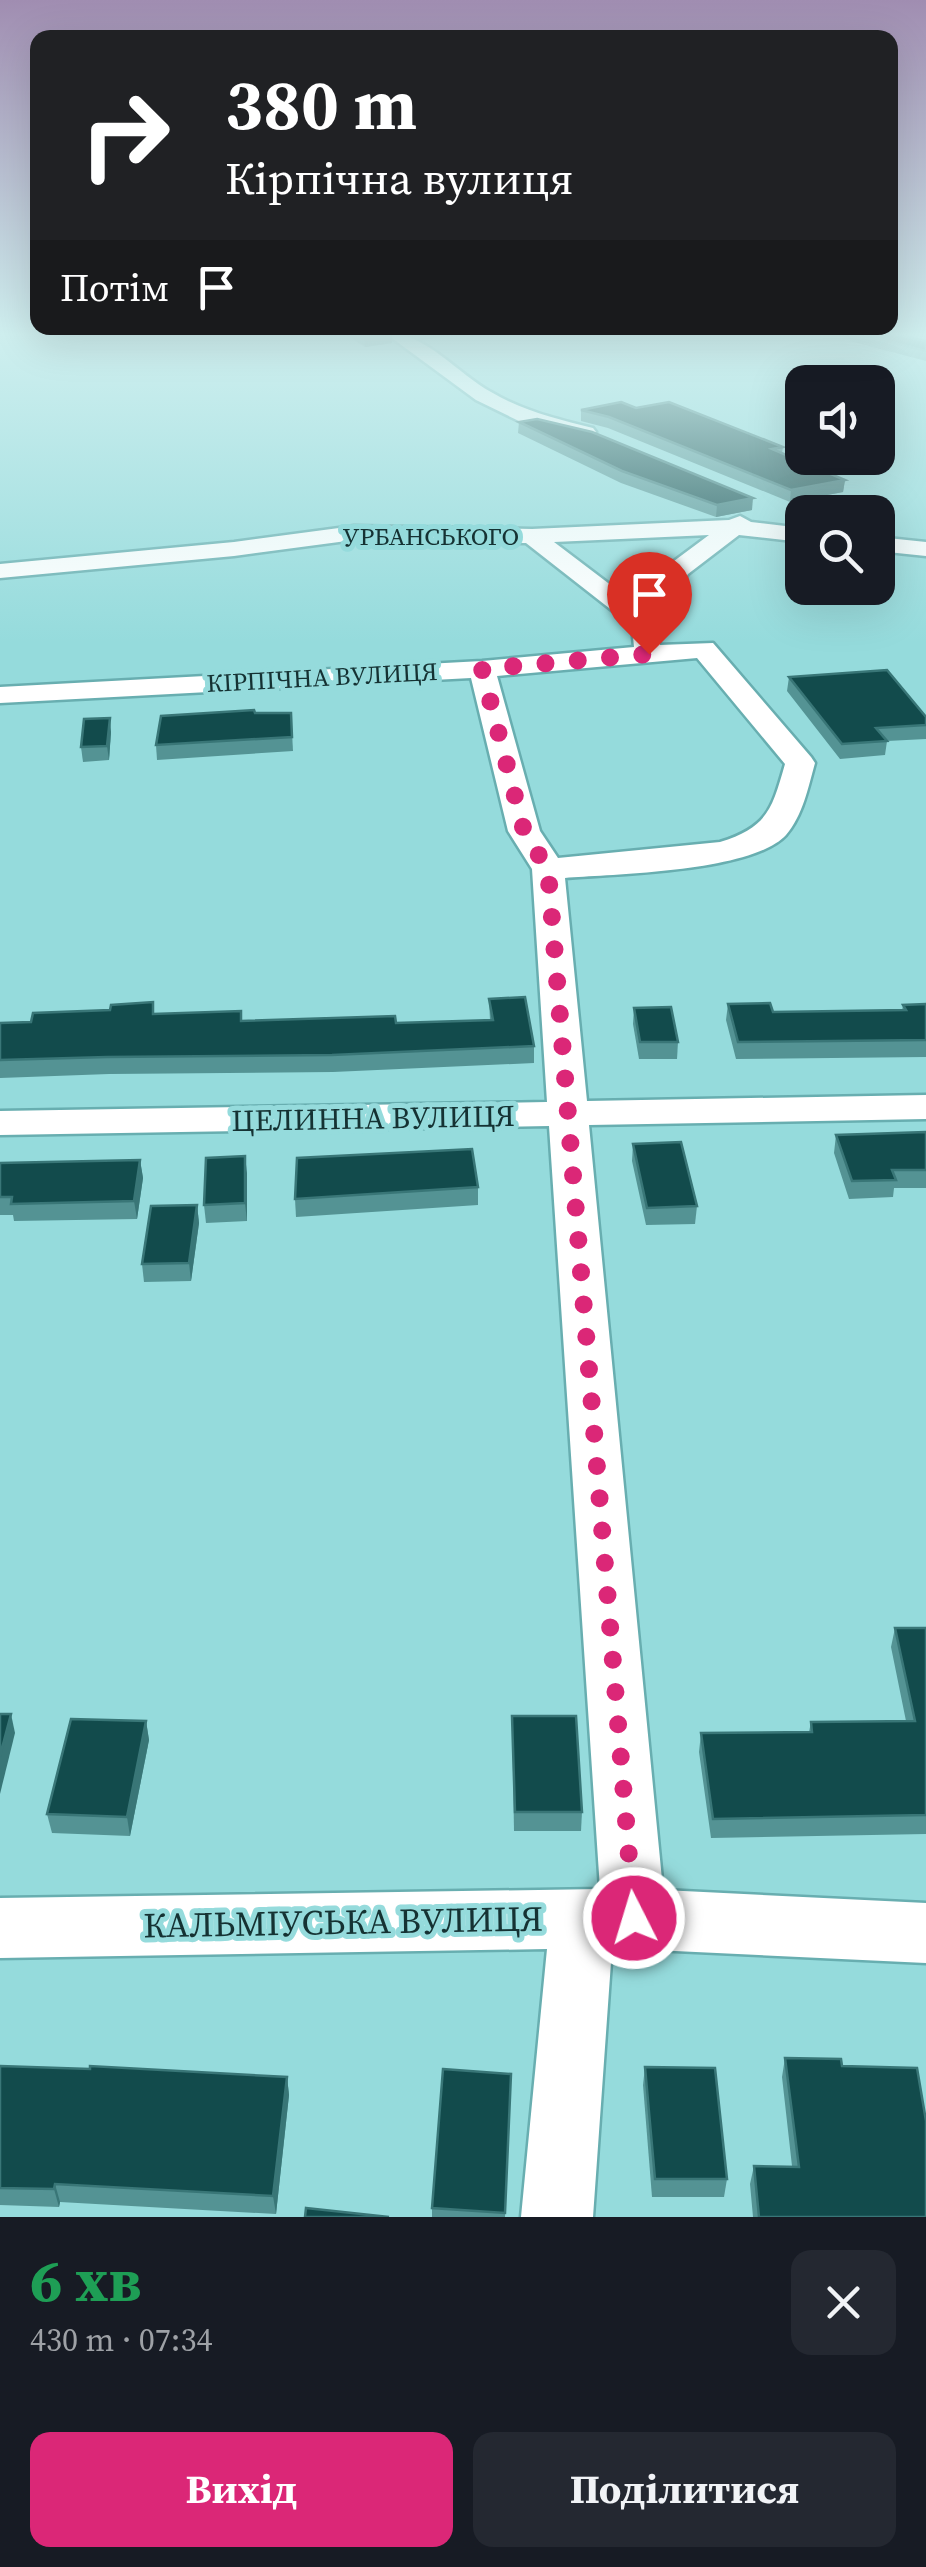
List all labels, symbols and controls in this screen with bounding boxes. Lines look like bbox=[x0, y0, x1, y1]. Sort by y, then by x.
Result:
text: 380 m bbox=[225, 56, 417, 152]
icon: right bbox=[60, 70, 190, 200]
text: Кiрпiчна вулиця bbox=[225, 147, 573, 209]
icon: arrive bbox=[189, 260, 244, 315]
text: Потім bbox=[60, 262, 169, 314]
map controls bbox=[785, 365, 895, 605]
button: sound bbox=[785, 365, 895, 475]
button: search bbox=[785, 495, 895, 605]
street label: УРБАНСЬКОГО bbox=[343, 519, 519, 553]
pin bbox=[607, 552, 692, 655]
icon: arrive bbox=[622, 567, 677, 622]
street label: КIРПIЧНА ВУЛИЦЯ bbox=[206, 654, 438, 700]
street label: ЦЕЛИННА ВУЛИЦЯ bbox=[231, 1095, 515, 1141]
position arrow bbox=[582, 1866, 686, 1970]
street label: КАЛЬМІУСЬКА ВУЛИЦЯ bbox=[143, 1895, 543, 1949]
text: 6 хв bbox=[30, 2239, 141, 2321]
button: close bbox=[791, 2250, 896, 2355]
text: 430 m · 07:34 bbox=[30, 2318, 212, 2362]
button: Вихід bbox=[30, 2432, 453, 2547]
button: Поділитися bbox=[473, 2432, 896, 2547]

